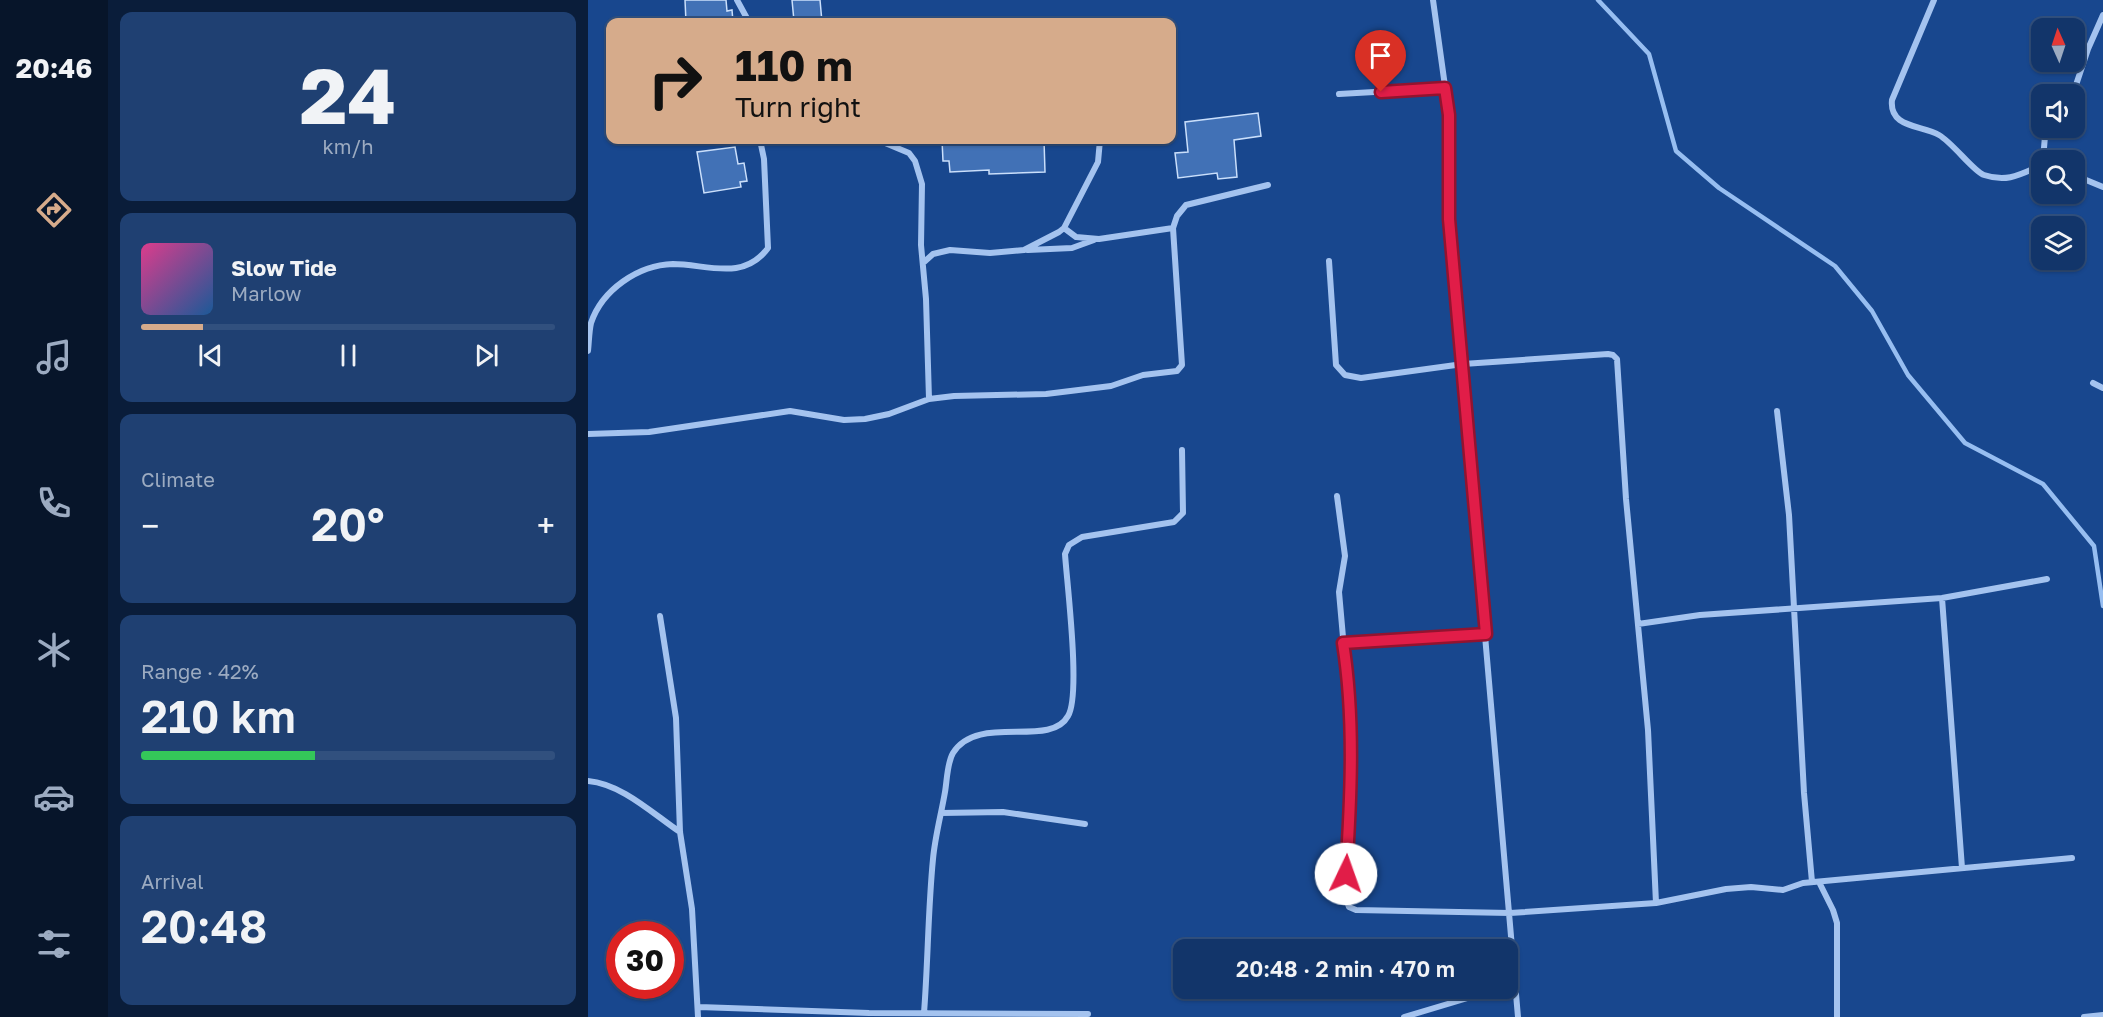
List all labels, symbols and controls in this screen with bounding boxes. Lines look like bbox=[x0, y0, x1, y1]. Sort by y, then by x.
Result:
north arrow bbox=[2031, 18, 2085, 72]
map controls bbox=[2031, 18, 2085, 270]
pin bbox=[1355, 30, 1406, 92]
icon: arrive bbox=[1364, 39, 1397, 72]
text: 110 m bbox=[735, 40, 853, 90]
icon: right bbox=[636, 42, 714, 120]
text: 24 bbox=[300, 48, 396, 141]
text: 20:46 bbox=[16, 52, 92, 84]
button: sound bbox=[2031, 84, 2085, 138]
text: Turn right bbox=[735, 91, 861, 123]
text: km/h bbox=[323, 134, 373, 158]
button: search bbox=[2031, 150, 2085, 204]
icon: directions bbox=[33, 189, 75, 231]
button: layers bbox=[2031, 216, 2085, 270]
text: Slow Tide bbox=[231, 254, 337, 281]
text: Marlow bbox=[231, 281, 302, 305]
icon: music bbox=[33, 336, 75, 378]
icon: previous bbox=[194, 339, 227, 372]
icon: pause bbox=[332, 339, 365, 372]
icon: next bbox=[470, 339, 503, 372]
text: Climate bbox=[141, 467, 215, 491]
icon: phone bbox=[33, 482, 75, 524]
text: 20° bbox=[311, 497, 385, 551]
text: − bbox=[141, 506, 159, 545]
text: + bbox=[537, 506, 555, 545]
icon: climate bbox=[33, 629, 75, 671]
text: Range · 42% bbox=[141, 659, 259, 683]
text: 210 km bbox=[141, 689, 296, 743]
icon: car bbox=[33, 776, 75, 818]
position arrow bbox=[1314, 842, 1378, 906]
text: Arrival bbox=[141, 869, 204, 893]
text: 20:48 bbox=[141, 899, 267, 953]
speed limit sign: 30 bbox=[606, 921, 684, 999]
icon: filters bbox=[33, 923, 75, 965]
text: 20:48 · 2 min · 470 m bbox=[1236, 955, 1455, 982]

